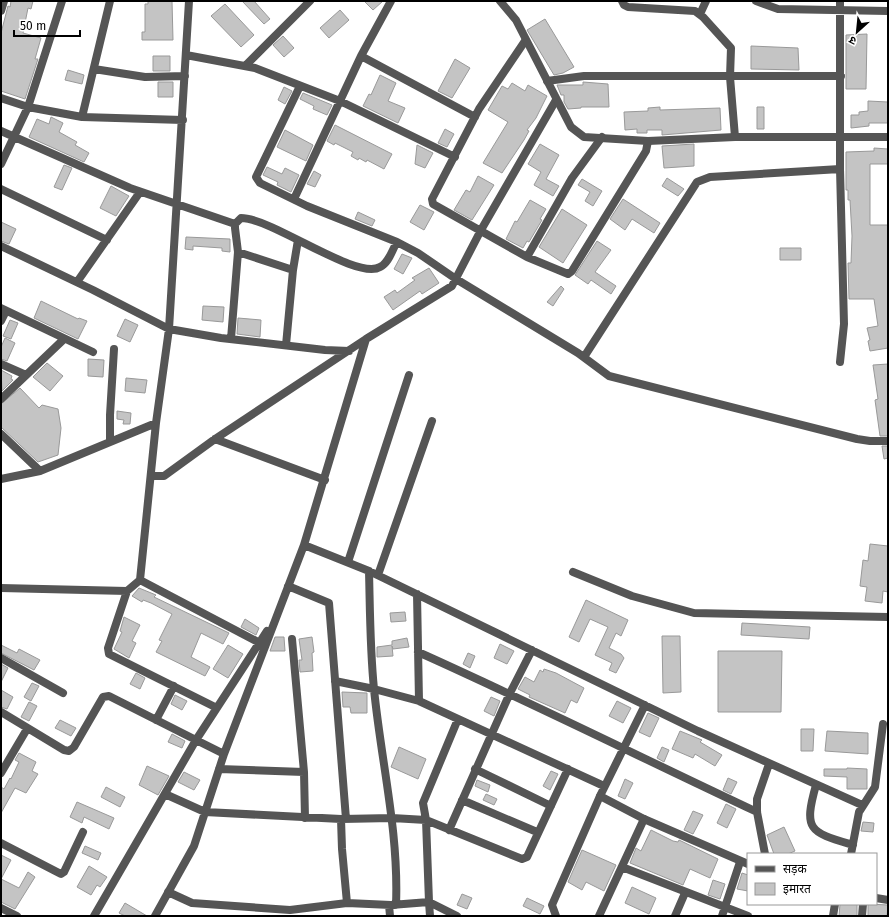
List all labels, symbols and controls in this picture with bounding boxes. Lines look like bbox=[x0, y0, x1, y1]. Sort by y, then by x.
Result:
scale bar bbox=[14, 12, 80, 38]
north arrow bbox=[837, 12, 877, 52]
text: 50 m bbox=[20, 19, 46, 33]
text: उ bbox=[846, 33, 859, 48]
legend bbox=[747, 853, 877, 905]
text: सड़क bbox=[783, 862, 808, 876]
text: इमारत bbox=[783, 882, 812, 896]

